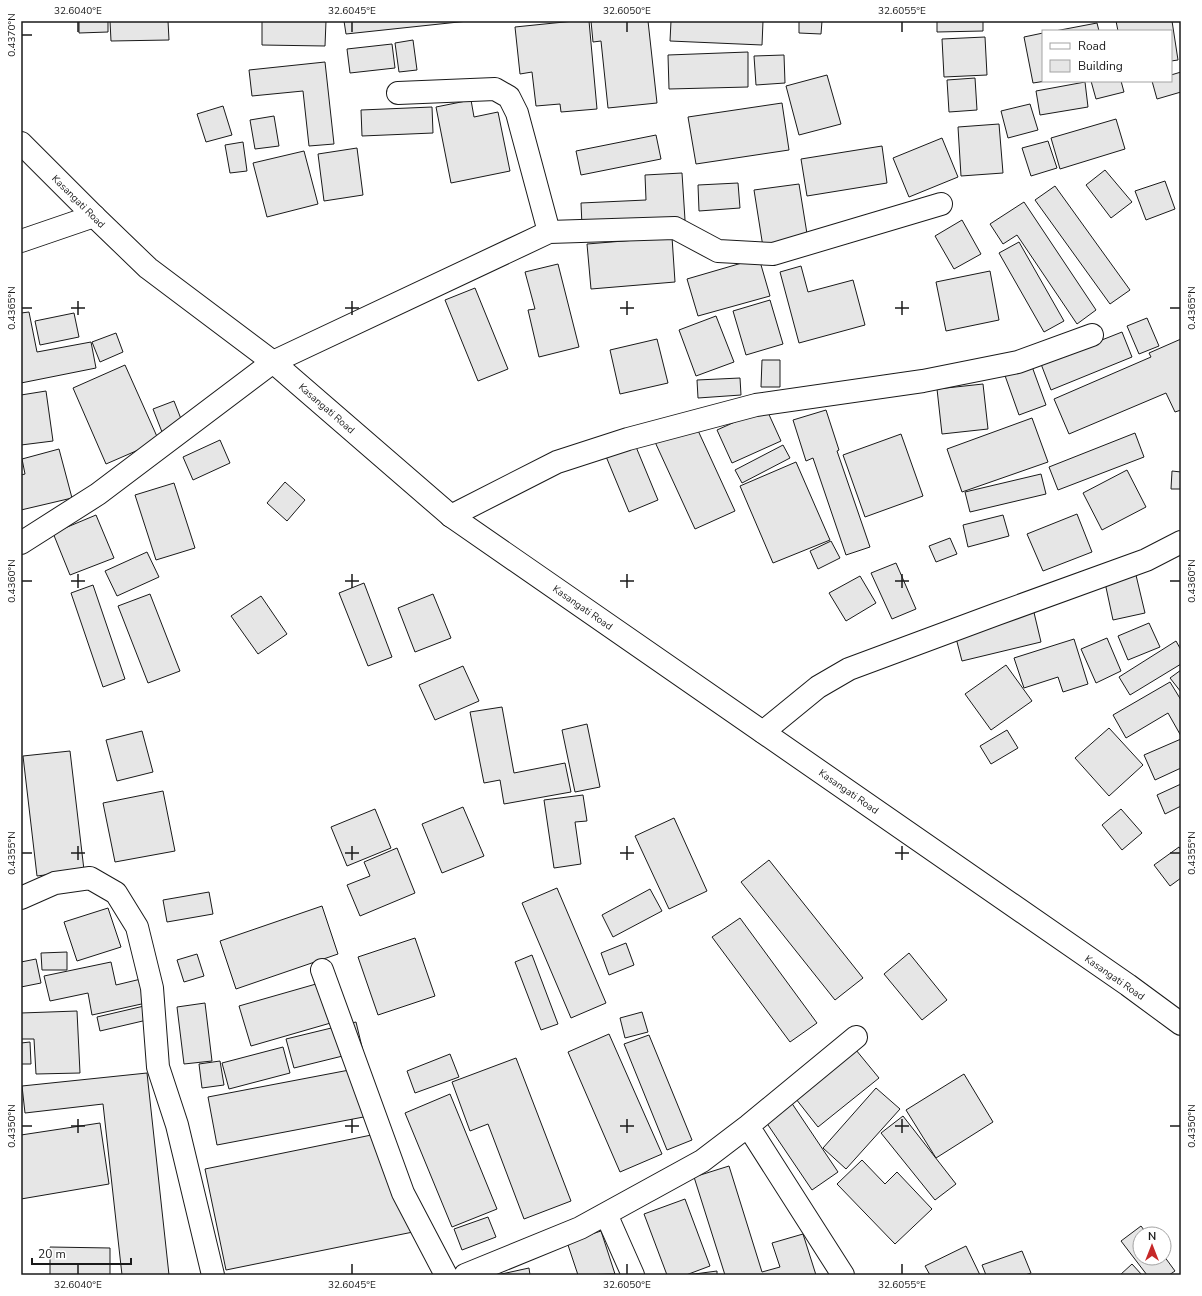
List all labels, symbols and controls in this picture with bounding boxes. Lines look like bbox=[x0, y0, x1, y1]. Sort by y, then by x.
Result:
text: 32.6040°E bbox=[54, 4, 102, 18]
text: 32.6045°E bbox=[328, 4, 376, 18]
text: 32.6050°E bbox=[603, 4, 651, 18]
text: 32.6055°E bbox=[878, 4, 926, 18]
text: 0.4370°N bbox=[5, 13, 19, 57]
legend bbox=[1042, 30, 1172, 82]
text: Road bbox=[1078, 38, 1106, 54]
text: Building bbox=[1078, 58, 1123, 74]
street label: Kasangati Road bbox=[49, 172, 108, 232]
text: 0.4365°N bbox=[5, 286, 19, 330]
text: 0.4365°N bbox=[1185, 286, 1199, 330]
street label: Kasangati Road bbox=[295, 380, 358, 437]
text: 0.4360°N bbox=[5, 559, 19, 603]
text: 0.4360°N bbox=[1185, 559, 1199, 603]
street label: Kasangati Road bbox=[550, 582, 615, 634]
street label: Kasangati Road bbox=[816, 766, 881, 818]
text: 0.4355°N bbox=[5, 831, 19, 875]
text: 0.4355°N bbox=[1185, 831, 1199, 875]
street label: Kasangati Road bbox=[1082, 952, 1147, 1004]
text: 0.4350°N bbox=[5, 1104, 19, 1148]
text: 0.4350°N bbox=[1185, 1104, 1199, 1148]
north arrow bbox=[1132, 1226, 1172, 1266]
text: N bbox=[1148, 1229, 1156, 1244]
scale bar bbox=[32, 1240, 131, 1266]
text: 20 m bbox=[38, 1246, 66, 1262]
text: 32.6040°E bbox=[54, 1278, 102, 1292]
text: 32.6045°E bbox=[328, 1278, 376, 1292]
text: 32.6050°E bbox=[603, 1278, 651, 1292]
text: 32.6055°E bbox=[878, 1278, 926, 1292]

